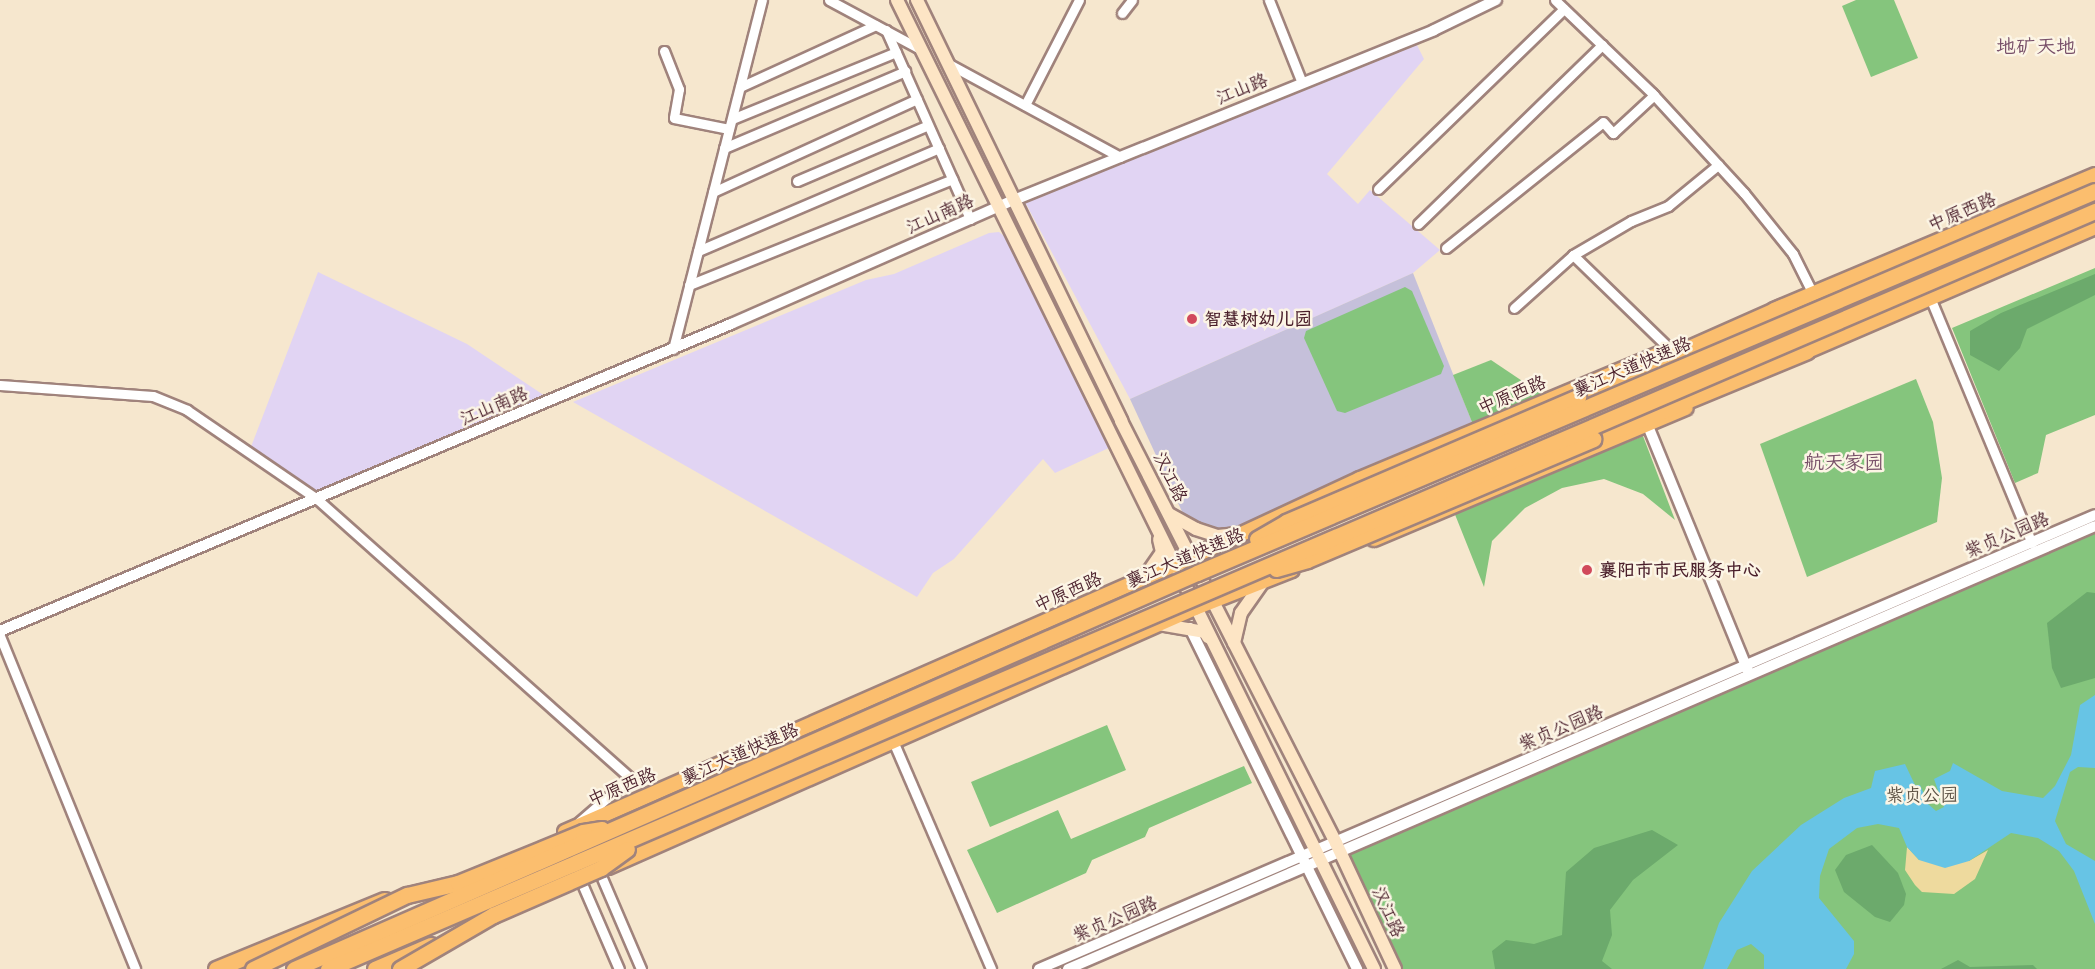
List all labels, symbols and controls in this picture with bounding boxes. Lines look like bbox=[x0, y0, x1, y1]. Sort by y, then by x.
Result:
district label: 地矿天地 bbox=[1996, 34, 2076, 58]
street label: 江山路 bbox=[1213, 69, 1271, 109]
street label: 中原西路 bbox=[1925, 188, 1999, 236]
street label: 江山南路 bbox=[903, 189, 977, 239]
place label: 智慧树幼儿园 bbox=[1204, 308, 1312, 330]
marker: 智慧树幼儿园 bbox=[1185, 312, 1199, 326]
street label: 襄江大道快速路 bbox=[1570, 332, 1694, 402]
street label: 中原西路 bbox=[1475, 371, 1549, 419]
street label: 江山南路 bbox=[457, 382, 531, 430]
street label: 汉江路 bbox=[1148, 448, 1192, 506]
district label: 航天家园 bbox=[1804, 450, 1884, 474]
street label: 紫贞公园路 bbox=[1961, 507, 2053, 563]
street label: 襄江大道快速路 bbox=[1123, 523, 1247, 593]
place label: 襄阳市市民服务中心 bbox=[1599, 559, 1761, 581]
marker: 襄阳市市民服务中心 bbox=[1580, 563, 1594, 577]
street label: 中原西路 bbox=[1031, 567, 1105, 617]
street label: 紫贞公园路 bbox=[1515, 700, 1607, 756]
street label: 襄江大道快速路 bbox=[678, 719, 802, 789]
street label: 中原西路 bbox=[585, 763, 659, 811]
park label: 紫贞公园 bbox=[1886, 784, 1958, 806]
street label: 汉江路 bbox=[1367, 883, 1409, 941]
street label: 紫贞公园路 bbox=[1069, 891, 1161, 947]

